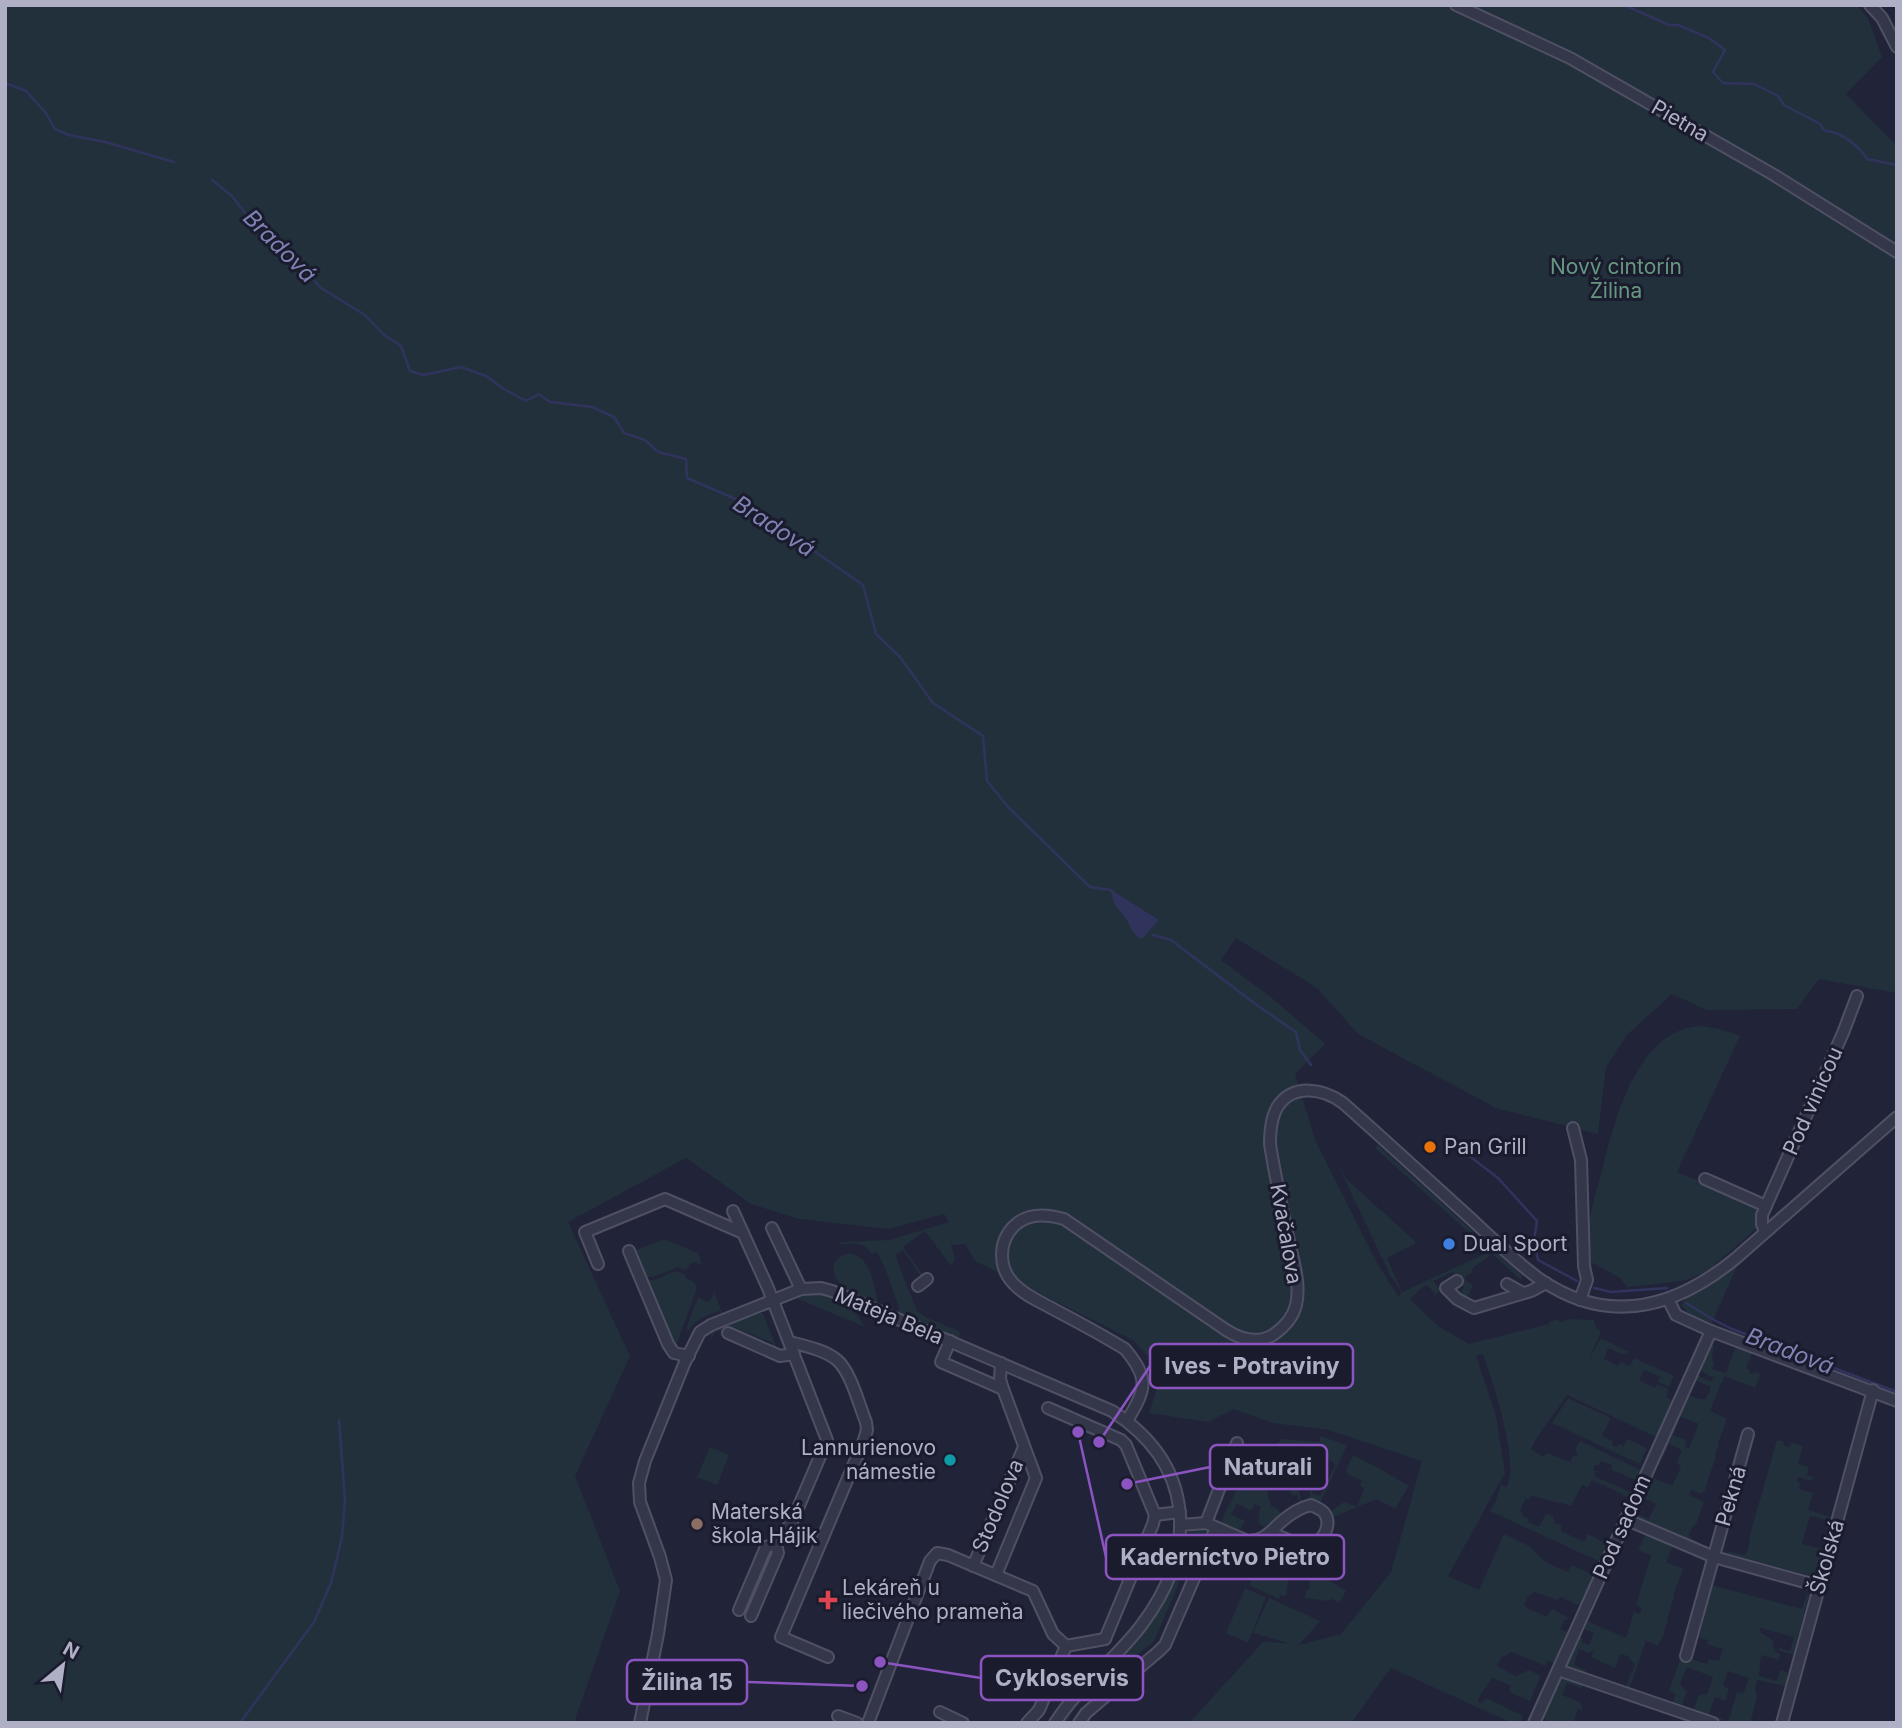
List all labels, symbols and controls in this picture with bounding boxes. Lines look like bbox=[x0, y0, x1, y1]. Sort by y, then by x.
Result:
street label: Pietna bbox=[1647, 94, 1713, 147]
water label: Bradová bbox=[238, 204, 322, 288]
park label: Nový cintorín Žilina bbox=[1550, 254, 1682, 303]
water label: Bradová bbox=[728, 489, 820, 563]
street label: Pod vinicou bbox=[1778, 1043, 1848, 1159]
place label: Pan Grill bbox=[1444, 1134, 1527, 1159]
marker: Pan Grill bbox=[1422, 1139, 1438, 1155]
street label: Kvačalova bbox=[1265, 1182, 1308, 1286]
place label: Dual Sport bbox=[1463, 1231, 1568, 1256]
marker: Dual Sport bbox=[1441, 1236, 1457, 1252]
street label: Mateja Bela bbox=[831, 1282, 947, 1350]
water label: Bradová bbox=[1742, 1321, 1838, 1381]
callout: Ives - Potraviny bbox=[1150, 1344, 1353, 1388]
text: Ives - Potraviny bbox=[1164, 1352, 1340, 1380]
place label: Lannurienovo námestie bbox=[801, 1435, 936, 1484]
callout: Naturali bbox=[1210, 1445, 1327, 1489]
marker: Lannurienovo námestie bbox=[942, 1452, 958, 1468]
text: Naturali bbox=[1224, 1453, 1312, 1481]
street label: Stodolova bbox=[967, 1455, 1028, 1556]
street label: Pekná bbox=[1710, 1463, 1751, 1529]
street label: Pod sadom bbox=[1587, 1471, 1656, 1583]
place label: Materská škola Hájik bbox=[711, 1499, 818, 1548]
marker: Materská škola Hájik bbox=[689, 1516, 705, 1532]
street label: Školská bbox=[1804, 1517, 1849, 1597]
callout: Kaderníctvo Pietro bbox=[1106, 1535, 1344, 1579]
text: Kaderníctvo Pietro bbox=[1120, 1543, 1330, 1571]
place label: Lekáreň u liečivého prameňa bbox=[842, 1575, 1023, 1624]
marker: Lekáreň u liečivého prameňa bbox=[820, 1592, 836, 1608]
north arrow bbox=[28, 1630, 98, 1700]
text: N bbox=[59, 1637, 83, 1664]
callout: Cykloservis bbox=[981, 1656, 1143, 1700]
callout: Žilina 15 bbox=[627, 1660, 747, 1704]
text: Cykloservis bbox=[995, 1664, 1129, 1692]
text: Žilina 15 bbox=[641, 1668, 733, 1696]

